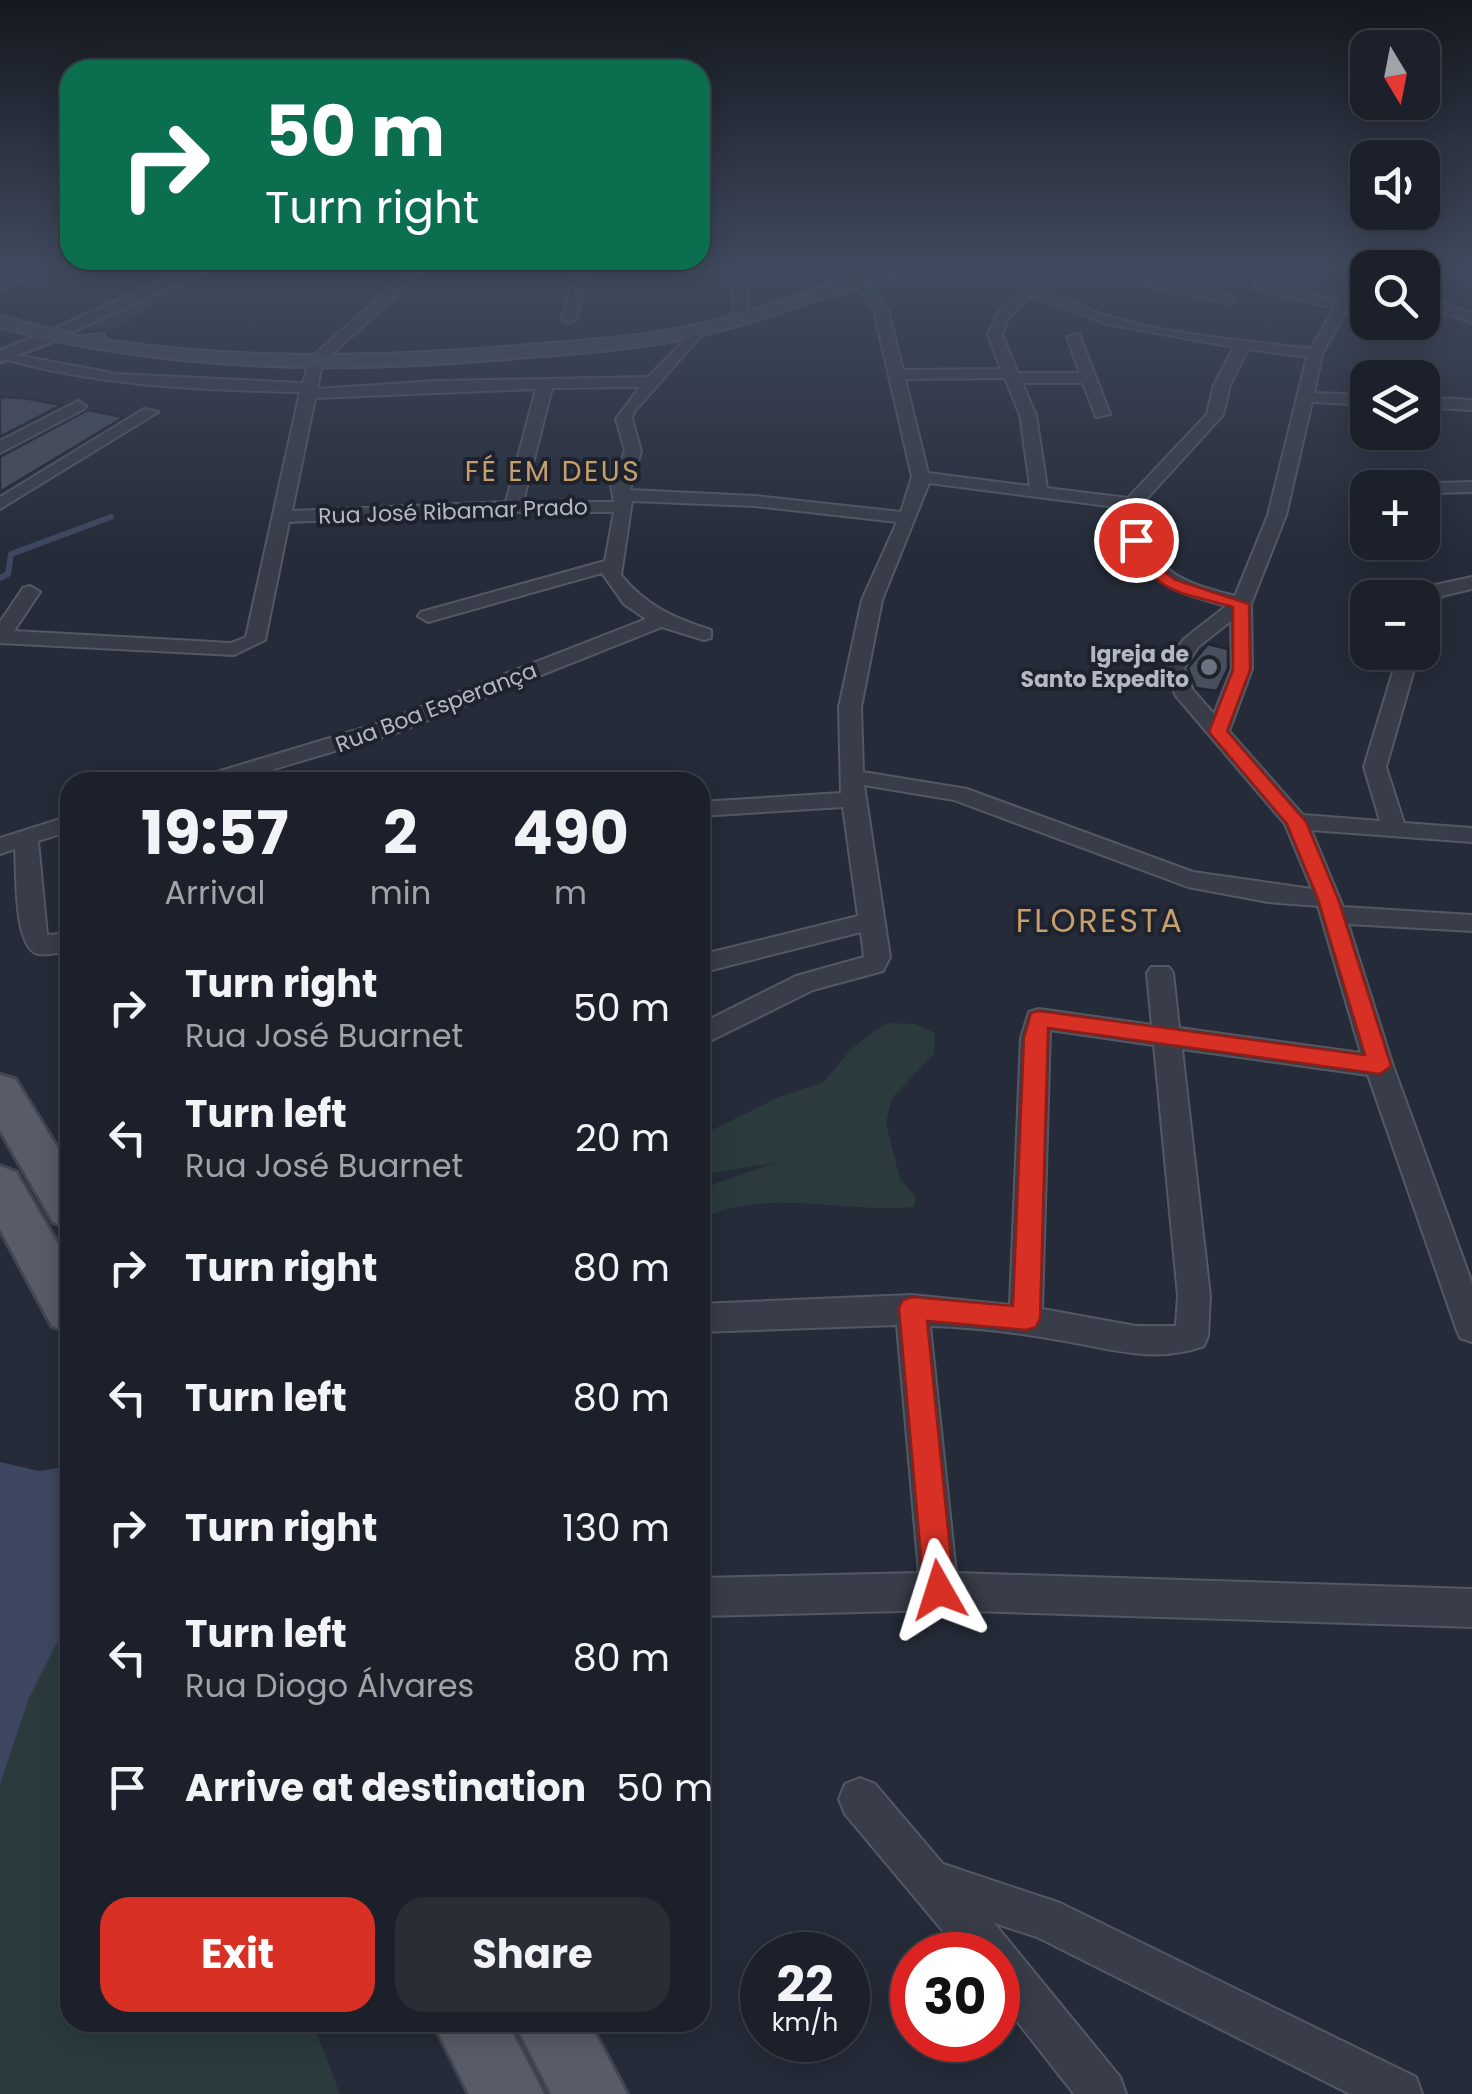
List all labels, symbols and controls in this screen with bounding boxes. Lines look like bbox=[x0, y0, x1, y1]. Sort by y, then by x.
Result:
north arrow bbox=[1350, 30, 1440, 120]
map controls bbox=[1350, 30, 1440, 670]
text: 50 m bbox=[265, 82, 445, 181]
icon: right bbox=[100, 100, 230, 230]
button: sound bbox=[1350, 140, 1440, 230]
text: Turn right bbox=[265, 176, 479, 239]
button: search bbox=[1350, 250, 1440, 340]
button: layers bbox=[1350, 360, 1440, 450]
district label: FÉ EM DEUS bbox=[465, 452, 641, 491]
button: + bbox=[1350, 470, 1440, 560]
street label: Rua José Ribamar Prado bbox=[318, 491, 588, 532]
pin bbox=[1094, 498, 1179, 583]
icon: arrive bbox=[1109, 513, 1164, 568]
button: − bbox=[1350, 580, 1440, 670]
place label: Igreja de Santo Expedito bbox=[1020, 639, 1189, 695]
street label: Rua Boa Esperança bbox=[331, 655, 541, 760]
marker: Igreja de Santo Expedito bbox=[1198, 656, 1220, 678]
text: 19:57 bbox=[141, 791, 289, 875]
text: 2 bbox=[383, 791, 418, 875]
text: 490 bbox=[512, 791, 629, 875]
text: Arrival bbox=[165, 870, 265, 915]
text: min bbox=[370, 870, 431, 915]
text: m bbox=[554, 870, 587, 915]
district label: FLORESTA bbox=[1016, 898, 1184, 943]
text: Turn right bbox=[185, 957, 377, 1010]
icon: right bbox=[100, 980, 155, 1035]
text: 50 m bbox=[573, 981, 670, 1034]
text: Rua José Buarnet bbox=[185, 1013, 463, 1058]
text: Turn left bbox=[185, 1087, 347, 1140]
icon: left bbox=[100, 1110, 155, 1165]
text: 20 m bbox=[575, 1111, 670, 1164]
text: Rua José Buarnet bbox=[185, 1143, 463, 1188]
icon: right bbox=[100, 1240, 155, 1295]
text: Turn right bbox=[185, 1241, 377, 1294]
text: 80 m bbox=[573, 1241, 670, 1294]
icon: left bbox=[100, 1370, 155, 1425]
text: Turn left bbox=[185, 1371, 347, 1424]
text: 80 m bbox=[573, 1371, 670, 1424]
icon: right bbox=[100, 1500, 155, 1555]
text: Turn right bbox=[185, 1501, 377, 1554]
text: 130 m bbox=[562, 1501, 670, 1554]
position arrow bbox=[887, 1538, 991, 1642]
text: Turn left bbox=[185, 1607, 347, 1660]
icon: left bbox=[100, 1630, 155, 1685]
text: 80 m bbox=[573, 1631, 670, 1684]
text: Rua Diogo Álvares bbox=[185, 1663, 474, 1708]
icon: arrive bbox=[100, 1760, 155, 1815]
text: Arrive at destination bbox=[185, 1761, 586, 1814]
text: 50 m bbox=[616, 1761, 713, 1814]
button: Exit bbox=[100, 1897, 375, 2012]
button: Share bbox=[395, 1897, 670, 2012]
speed limit sign: 30 bbox=[890, 1932, 1020, 2062]
text: 22 bbox=[776, 1949, 834, 2020]
text: km/h bbox=[772, 2005, 838, 2040]

